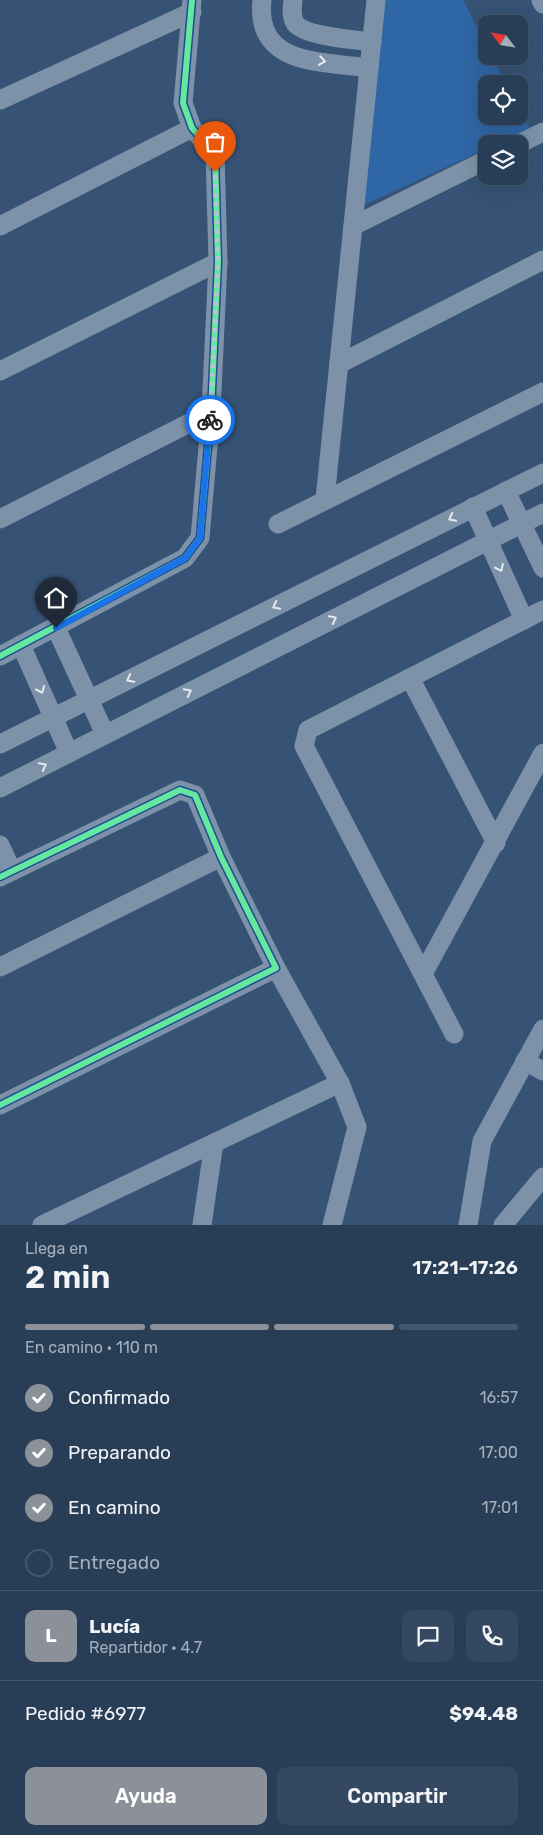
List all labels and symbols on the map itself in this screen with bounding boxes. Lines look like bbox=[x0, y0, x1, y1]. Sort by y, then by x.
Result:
north arrow bbox=[478, 15, 528, 65]
one-way arrow bbox=[318, 55, 327, 65]
pin bbox=[194, 121, 236, 172]
courier bbox=[185, 395, 235, 445]
one-way arrow bbox=[448, 512, 457, 522]
one-way arrow bbox=[494, 563, 505, 572]
pin bbox=[35, 577, 77, 628]
one-way arrow bbox=[272, 600, 281, 610]
one-way arrow bbox=[328, 615, 337, 625]
one-way arrow bbox=[126, 673, 135, 683]
one-way arrow bbox=[34, 685, 45, 694]
one-way arrow bbox=[183, 688, 192, 698]
one-way arrow bbox=[38, 762, 47, 772]

